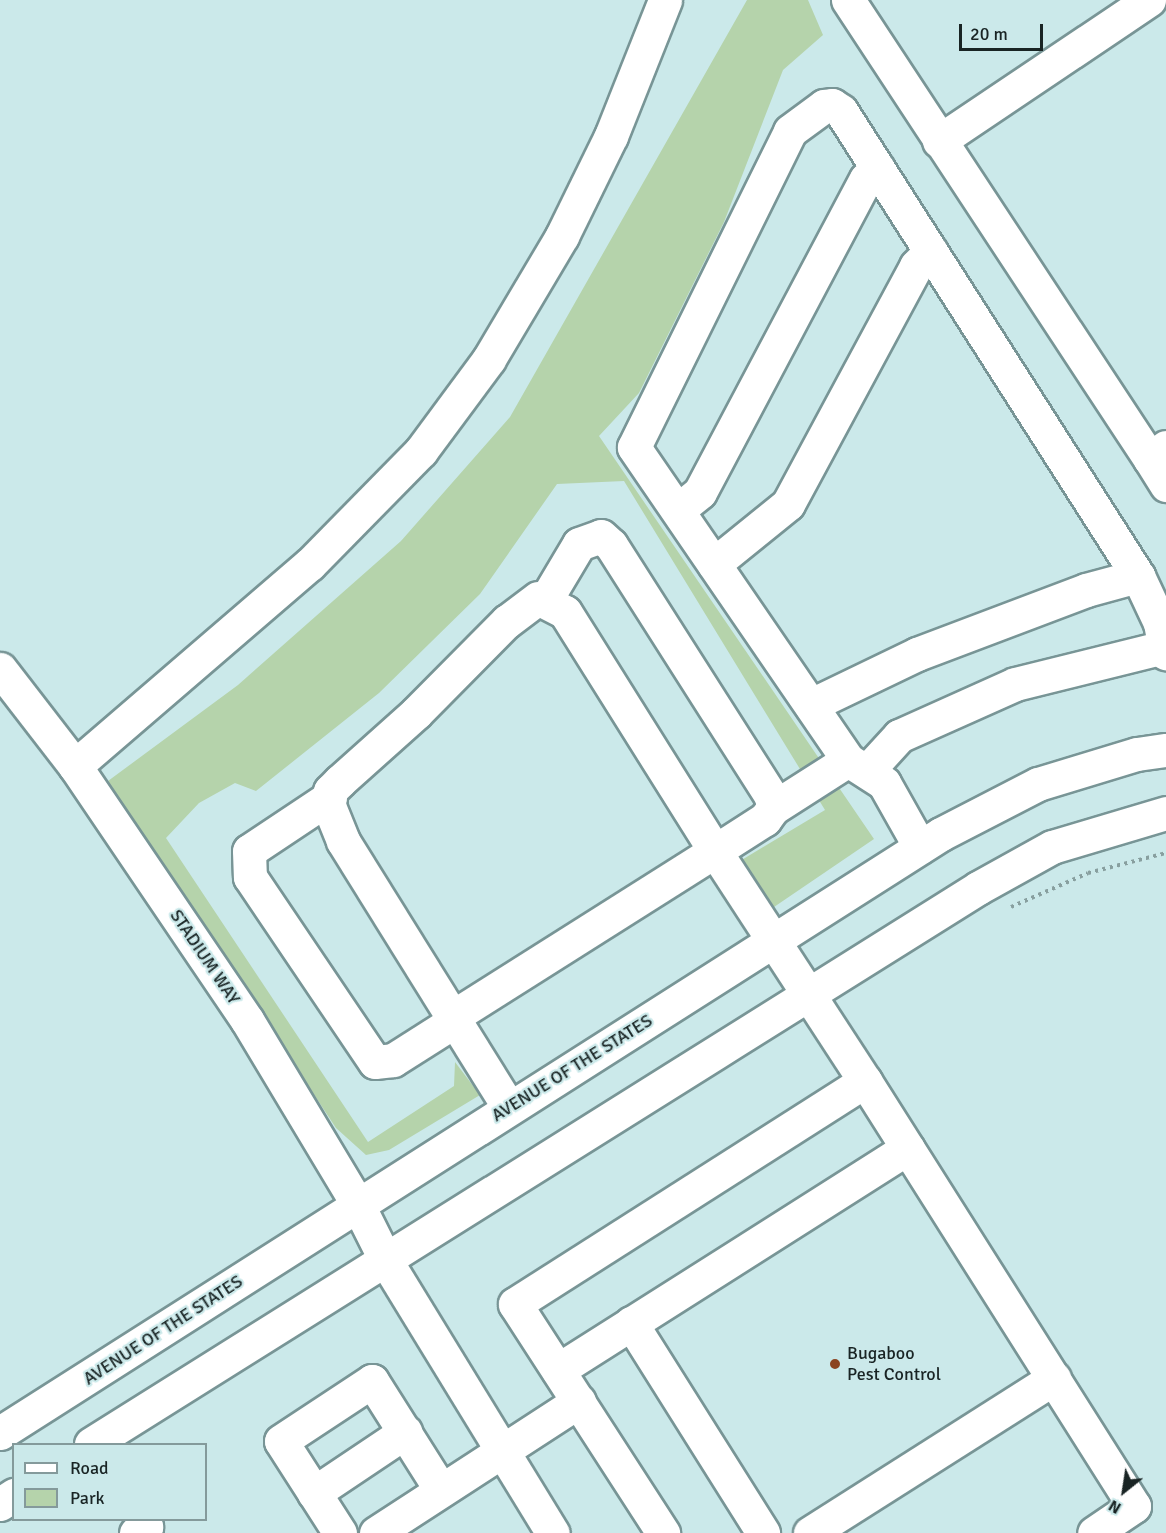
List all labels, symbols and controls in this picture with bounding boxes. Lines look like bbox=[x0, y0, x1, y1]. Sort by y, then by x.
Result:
scale bar bbox=[962, 12, 1046, 50]
text: 20 m bbox=[970, 23, 1008, 45]
street label: STADIUM WAY bbox=[165, 906, 245, 1008]
street label: AVENUE OF THE STATES bbox=[488, 1010, 656, 1126]
street label: AVENUE OF THE STATES bbox=[79, 1270, 247, 1390]
place label: Bugaboo Pest Control bbox=[847, 1343, 941, 1386]
marker: Bugaboo Pest Control bbox=[828, 1357, 842, 1371]
legend bbox=[12, 1443, 207, 1521]
text: Road bbox=[70, 1457, 109, 1479]
north arrow bbox=[1094, 1461, 1154, 1521]
text: Park bbox=[70, 1487, 105, 1509]
text: N bbox=[1105, 1495, 1125, 1518]

